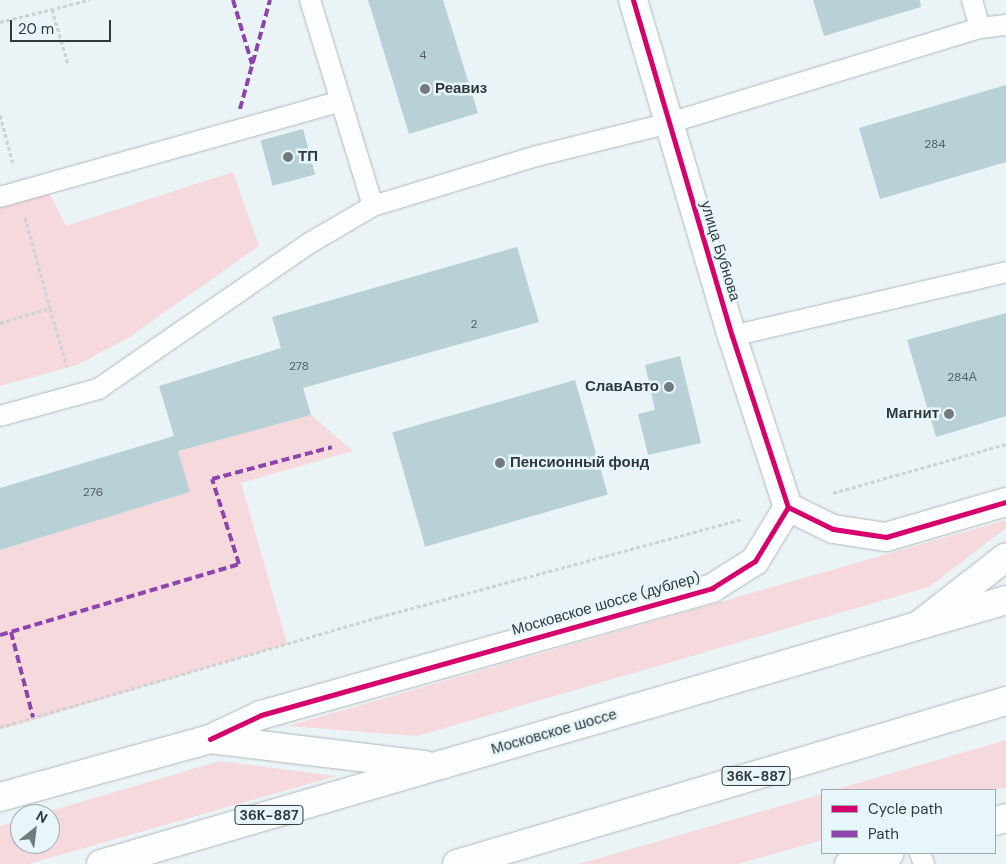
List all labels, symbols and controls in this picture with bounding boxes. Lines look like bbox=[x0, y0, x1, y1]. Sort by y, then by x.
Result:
scale bar bbox=[12, 10, 114, 42]
text: 20 m bbox=[18, 19, 54, 39]
house number: 4 bbox=[419, 49, 427, 63]
place label: Реавиз bbox=[435, 80, 487, 98]
marker: Реавиз bbox=[419, 83, 431, 95]
house number: 284 bbox=[924, 138, 946, 152]
place label: ТП bbox=[298, 148, 318, 166]
marker: ТП bbox=[282, 151, 294, 163]
street label: улица Бубнова bbox=[696, 199, 744, 303]
house number: 2 bbox=[471, 318, 477, 332]
house number: 278 bbox=[289, 360, 309, 374]
house number: 284А bbox=[947, 371, 977, 385]
place label: СлавАвто bbox=[585, 378, 659, 396]
marker: СлавАвто bbox=[663, 381, 675, 393]
place label: Магнит bbox=[886, 405, 939, 423]
marker: Магнит bbox=[943, 408, 955, 420]
place label: Пенсионный фонд bbox=[510, 454, 649, 472]
marker: Пенсионный фонд bbox=[494, 457, 506, 469]
house number: 276 bbox=[83, 486, 103, 500]
street label: Московское шоссе (дублер) bbox=[510, 568, 702, 640]
street label: Московское шоссе bbox=[489, 705, 619, 759]
road number: 36К-887 bbox=[721, 764, 791, 788]
legend bbox=[821, 789, 996, 854]
text: Cycle path bbox=[868, 799, 943, 819]
north arrow bbox=[10, 804, 60, 854]
road number: 36К-887 bbox=[234, 804, 304, 826]
text: N bbox=[33, 806, 51, 827]
text: Path bbox=[868, 824, 899, 844]

